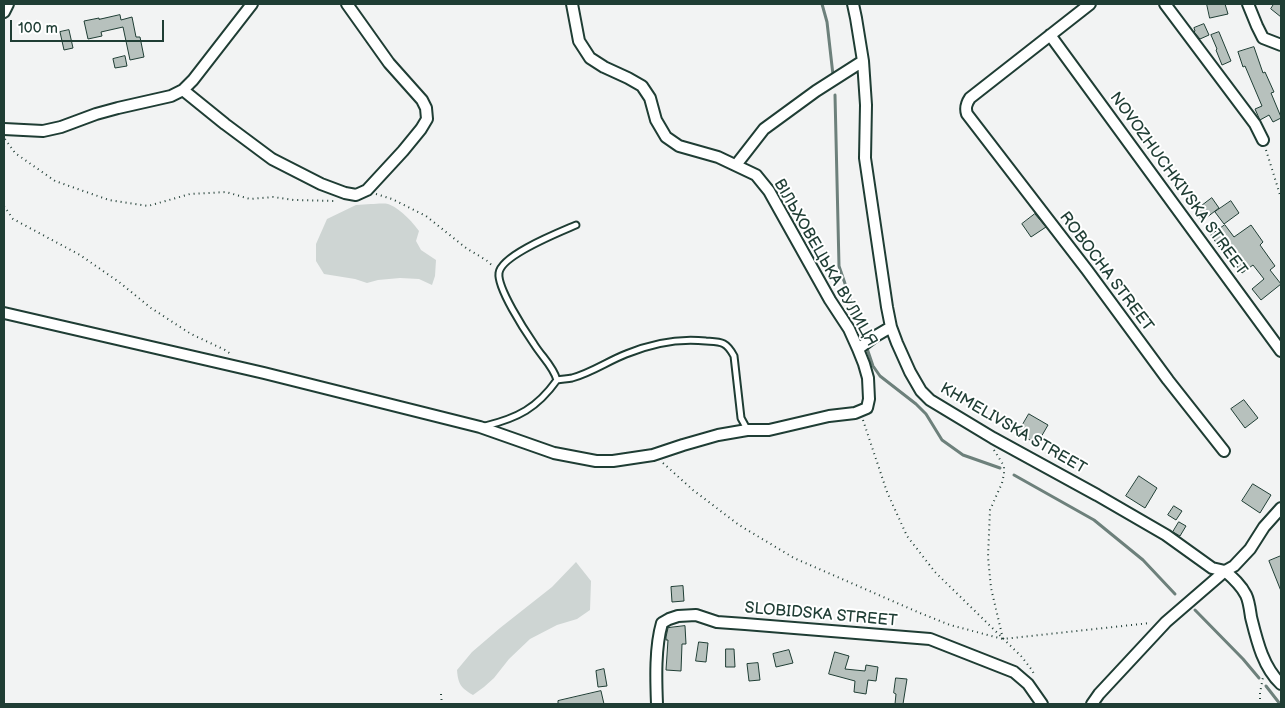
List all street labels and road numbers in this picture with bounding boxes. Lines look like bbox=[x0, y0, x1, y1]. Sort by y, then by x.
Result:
street label: NOVOZHUCHKIVSKA STREET bbox=[1105, 89, 1251, 279]
street label: ВІЛЬХОВЕЦЬКА ВУЛИЦЯ bbox=[769, 176, 881, 350]
street label: ROBOCHA STREET bbox=[1055, 208, 1157, 336]
street label: KHMELIVSKA STREET bbox=[936, 379, 1090, 479]
street label: SLOBIDSKA STREET bbox=[744, 599, 898, 631]

